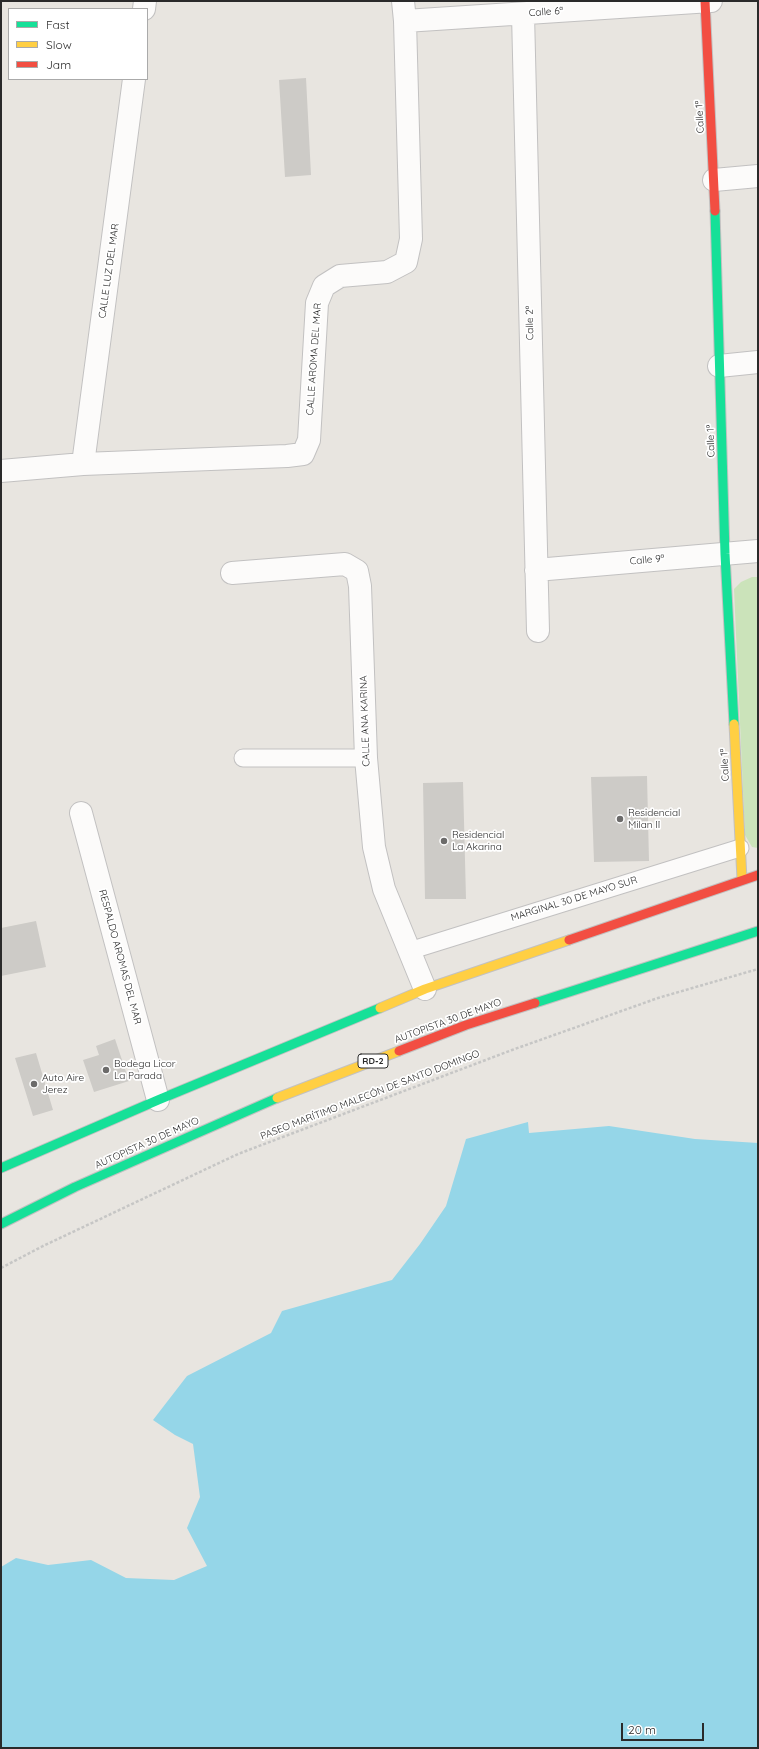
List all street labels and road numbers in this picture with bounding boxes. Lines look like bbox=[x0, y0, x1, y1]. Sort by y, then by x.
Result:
street label: Calle 6ª bbox=[528, 5, 564, 19]
street label: Calle 1ª bbox=[693, 100, 707, 134]
street label: CALLE LUZ DEL MAR bbox=[96, 223, 122, 319]
street label: CALLE AROMA DEL MAR bbox=[304, 302, 324, 416]
street label: Calle 2ª bbox=[524, 306, 536, 340]
street label: Calle 1ª bbox=[704, 424, 718, 458]
street label: Calle 9ª bbox=[629, 553, 665, 567]
street label: CALLE ANA KARINA bbox=[357, 675, 373, 767]
street label: Calle 1ª bbox=[718, 748, 732, 782]
street label: MARGINAL 30 DE MAYO SUR bbox=[509, 874, 639, 924]
street label: RESPALDO AROMAS DEL MAR bbox=[96, 888, 144, 1026]
street label: AUTOPISTA 30 DE MAYO bbox=[393, 996, 503, 1046]
street label: PASEO MARÍTIMO MALECÓN DE SANTO DOMINGO bbox=[259, 1048, 481, 1142]
road number: RD-2 bbox=[358, 1054, 388, 1068]
street label: AUTOPISTA 30 DE MAYO bbox=[93, 1115, 201, 1171]

